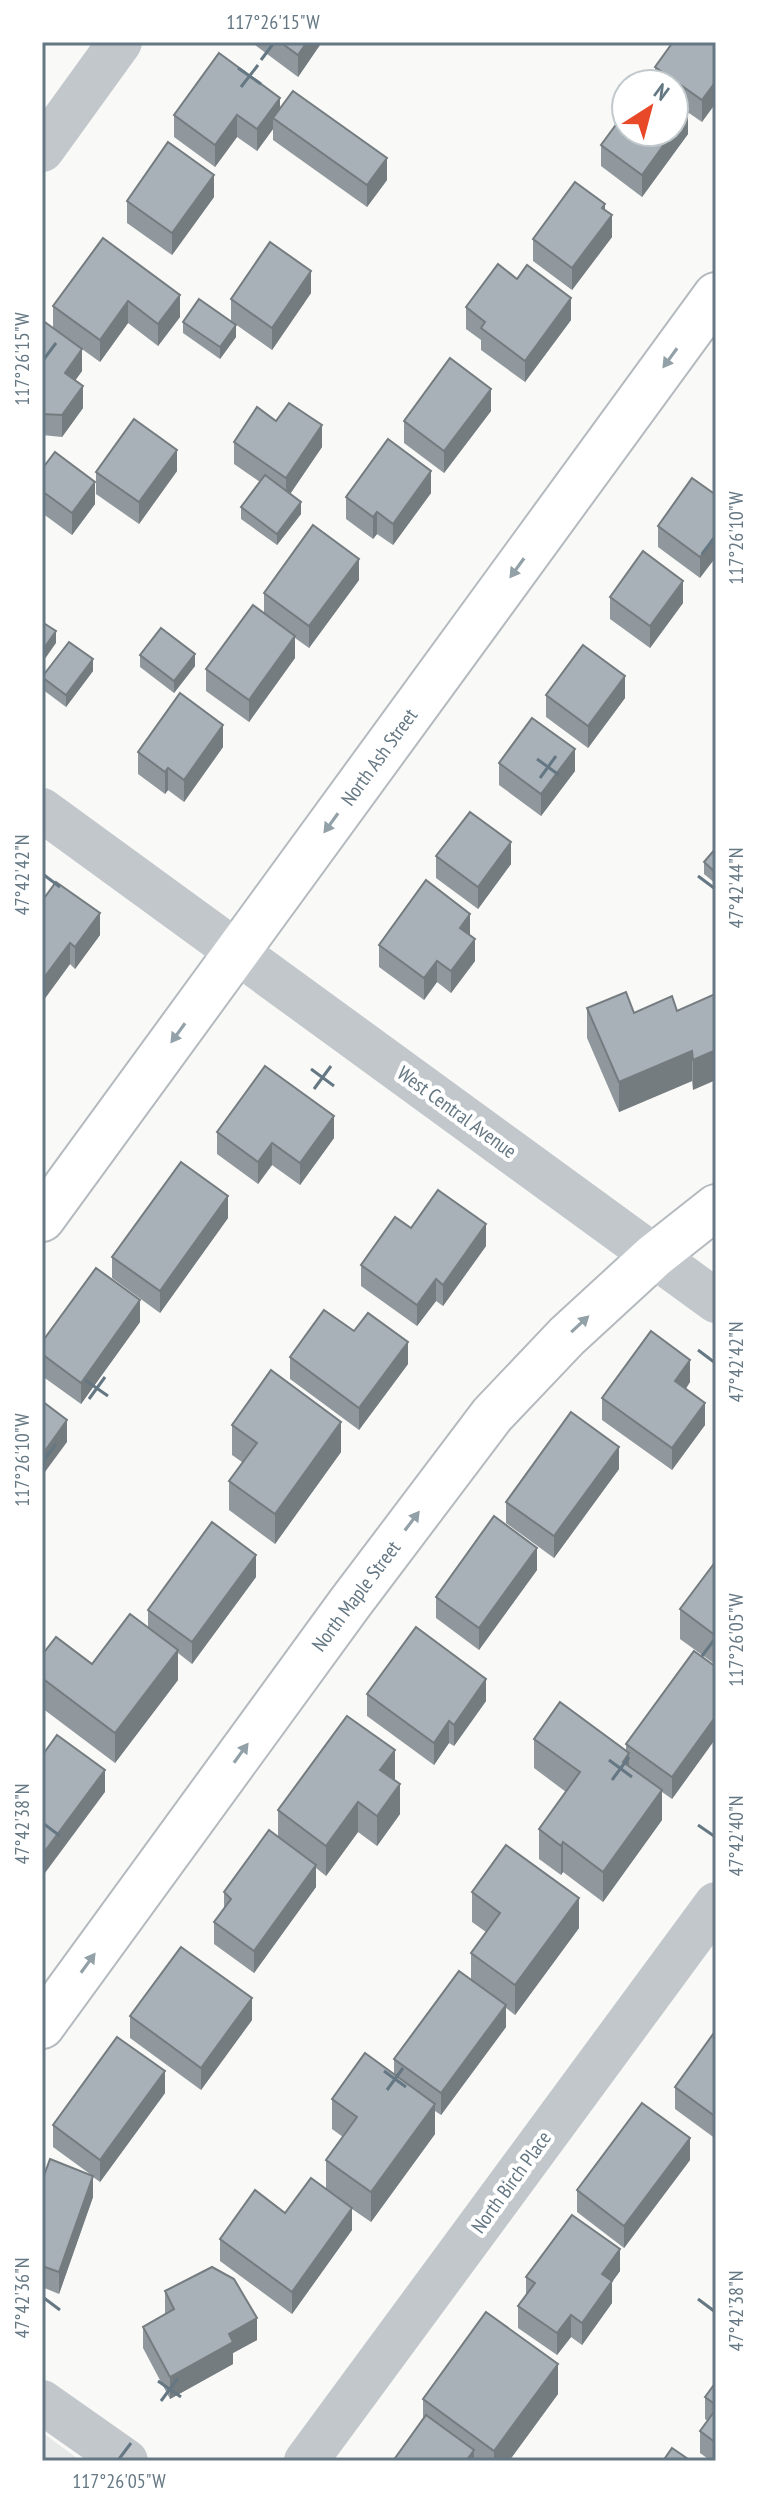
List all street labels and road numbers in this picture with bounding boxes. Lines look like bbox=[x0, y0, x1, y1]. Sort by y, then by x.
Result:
street label: North Ash Street bbox=[335, 703, 423, 811]
street label: West Central Avenue bbox=[392, 1060, 522, 1164]
street label: North Maple Street bbox=[306, 1535, 406, 1656]
street label: North Birch Place bbox=[465, 2126, 557, 2238]

